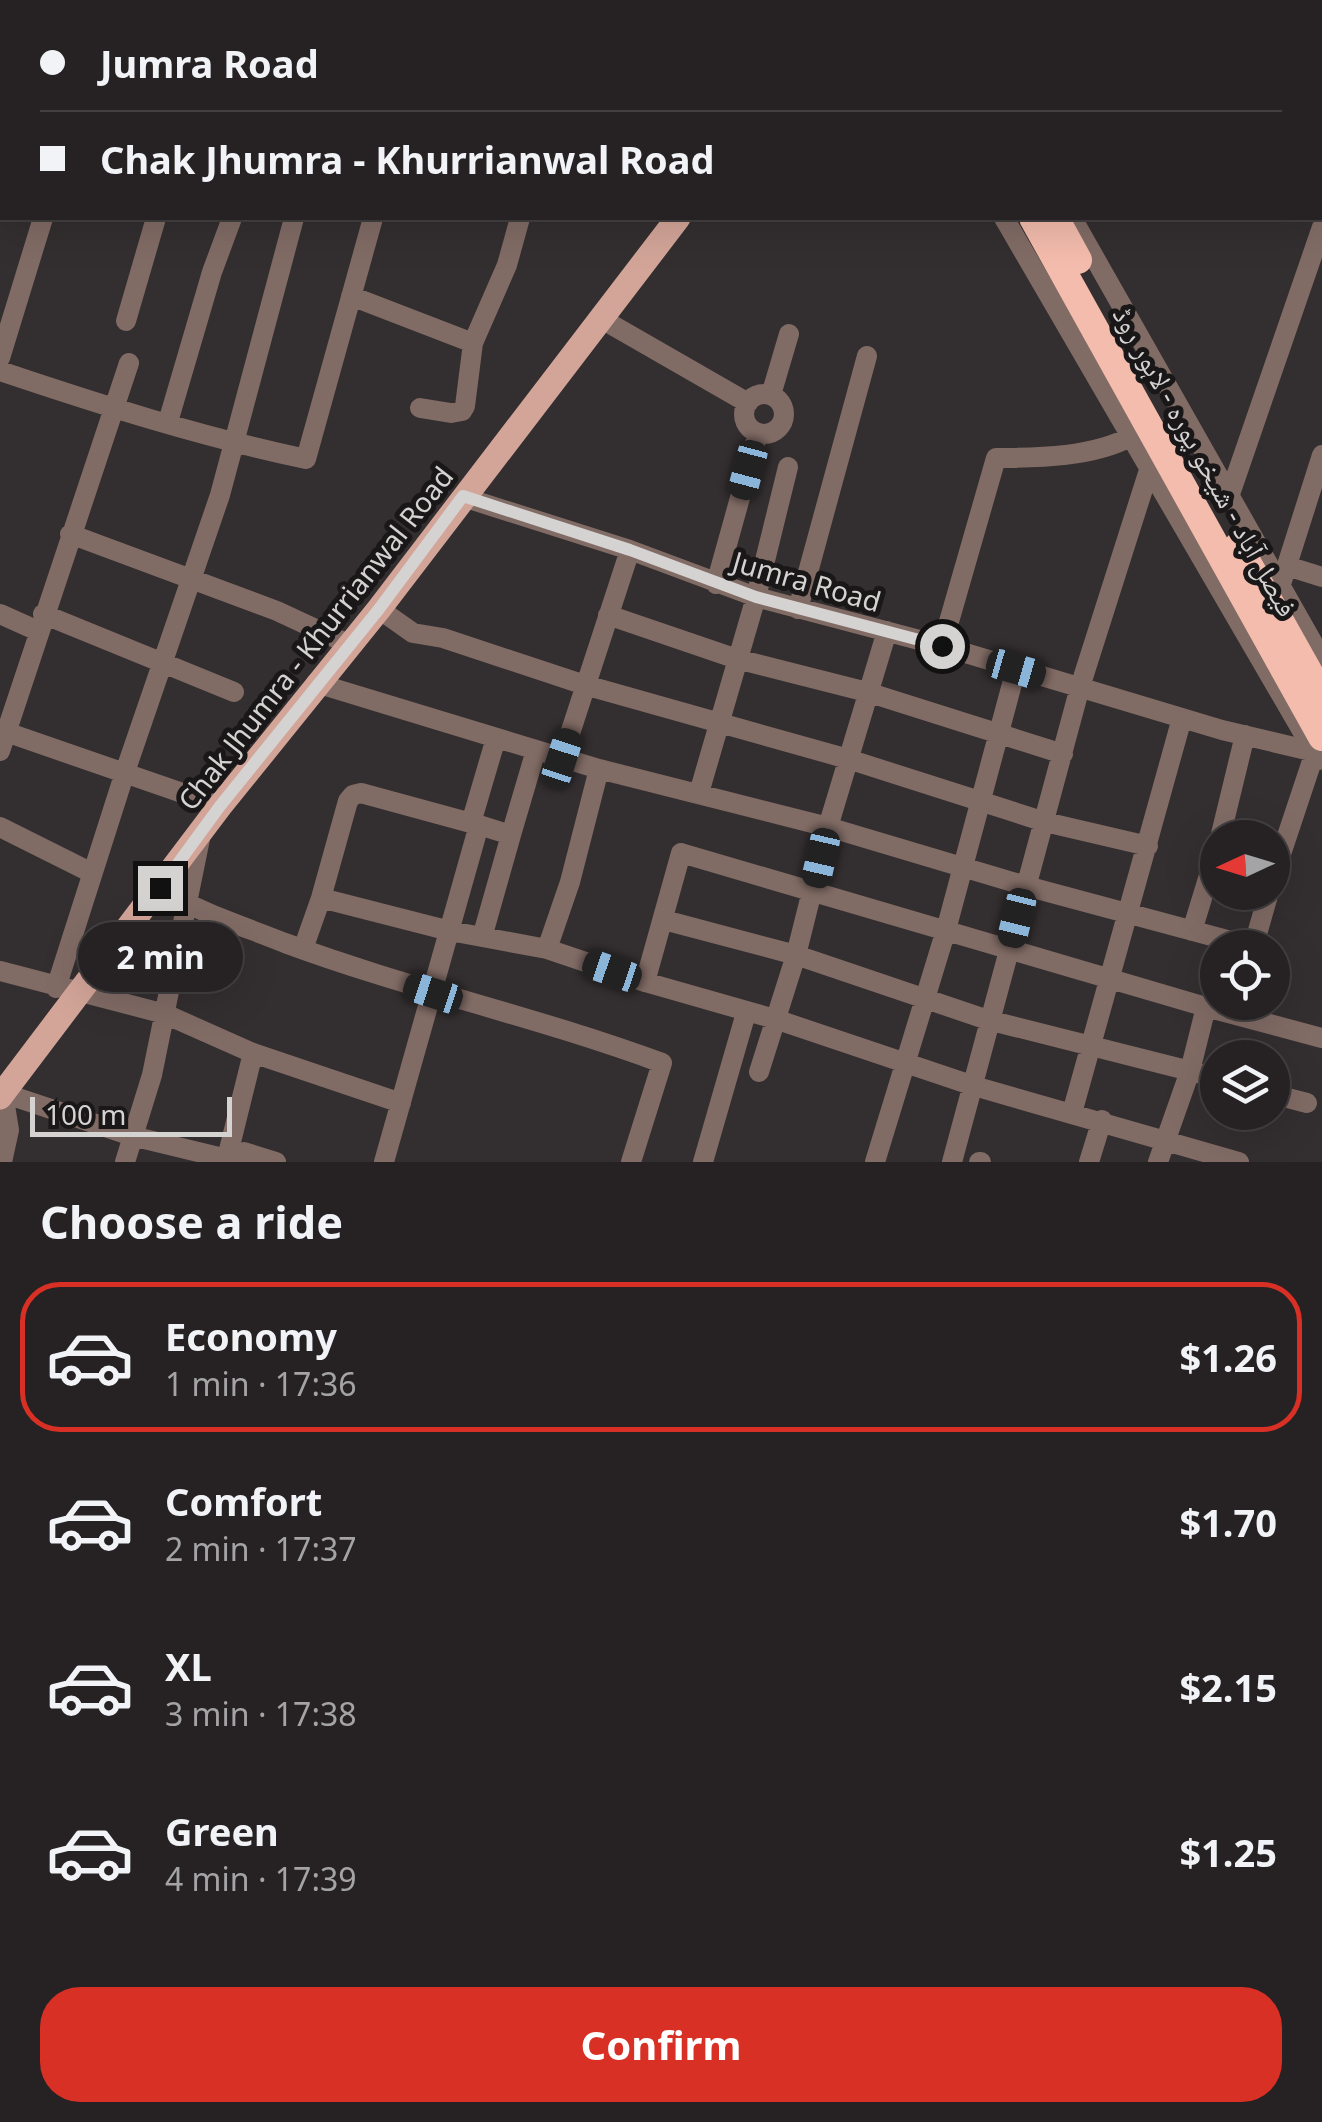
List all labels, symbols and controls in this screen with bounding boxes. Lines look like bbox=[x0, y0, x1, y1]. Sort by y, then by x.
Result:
text: Jumra Road bbox=[100, 37, 319, 89]
text: Chak Jhumra - Khurrianwal Road bbox=[100, 133, 715, 185]
street label: فیصل آباد - شیخو پورہ - لاہور روڈ bbox=[1105, 299, 1307, 623]
car bbox=[726, 437, 770, 503]
street label: Chak Jhumra - Khurrianwal Road bbox=[169, 458, 461, 818]
street label: Jumra Road bbox=[726, 541, 885, 620]
route start bbox=[920, 624, 965, 669]
car bbox=[983, 646, 1049, 692]
car bbox=[538, 725, 586, 791]
north arrow bbox=[1200, 820, 1290, 910]
map controls bbox=[1200, 820, 1290, 1130]
car bbox=[800, 825, 842, 891]
route end bbox=[138, 866, 183, 911]
car bbox=[995, 885, 1039, 951]
callout: 2 min bbox=[78, 923, 242, 993]
button: locate bbox=[1200, 930, 1290, 1020]
text: 2 min bbox=[116, 935, 205, 978]
car bbox=[579, 947, 645, 995]
car bbox=[400, 969, 466, 1017]
button: layers bbox=[1200, 1040, 1290, 1130]
scale bar bbox=[30, 1092, 232, 1136]
text: 100 m bbox=[45, 1095, 127, 1133]
text: Choose a ride bbox=[40, 1191, 343, 1252]
text: Economy bbox=[165, 1310, 337, 1362]
icon: car bbox=[45, 1312, 135, 1402]
text: $1.26 bbox=[1179, 1331, 1277, 1383]
text: 1 min · 17:36 bbox=[165, 1362, 357, 1405]
text: Comfort bbox=[165, 1475, 322, 1527]
icon: car bbox=[45, 1477, 135, 1567]
text: $1.70 bbox=[1179, 1496, 1277, 1548]
text: 2 min · 17:37 bbox=[165, 1527, 357, 1570]
text: XL bbox=[165, 1640, 212, 1692]
icon: car bbox=[45, 1642, 135, 1732]
text: $2.15 bbox=[1179, 1661, 1277, 1713]
text: 3 min · 17:38 bbox=[165, 1692, 357, 1735]
text: Green bbox=[165, 1805, 279, 1857]
icon: car bbox=[45, 1807, 135, 1897]
text: $1.25 bbox=[1179, 1826, 1277, 1878]
text: 4 min · 17:39 bbox=[165, 1857, 357, 1900]
button: Confirm bbox=[40, 1987, 1282, 2102]

